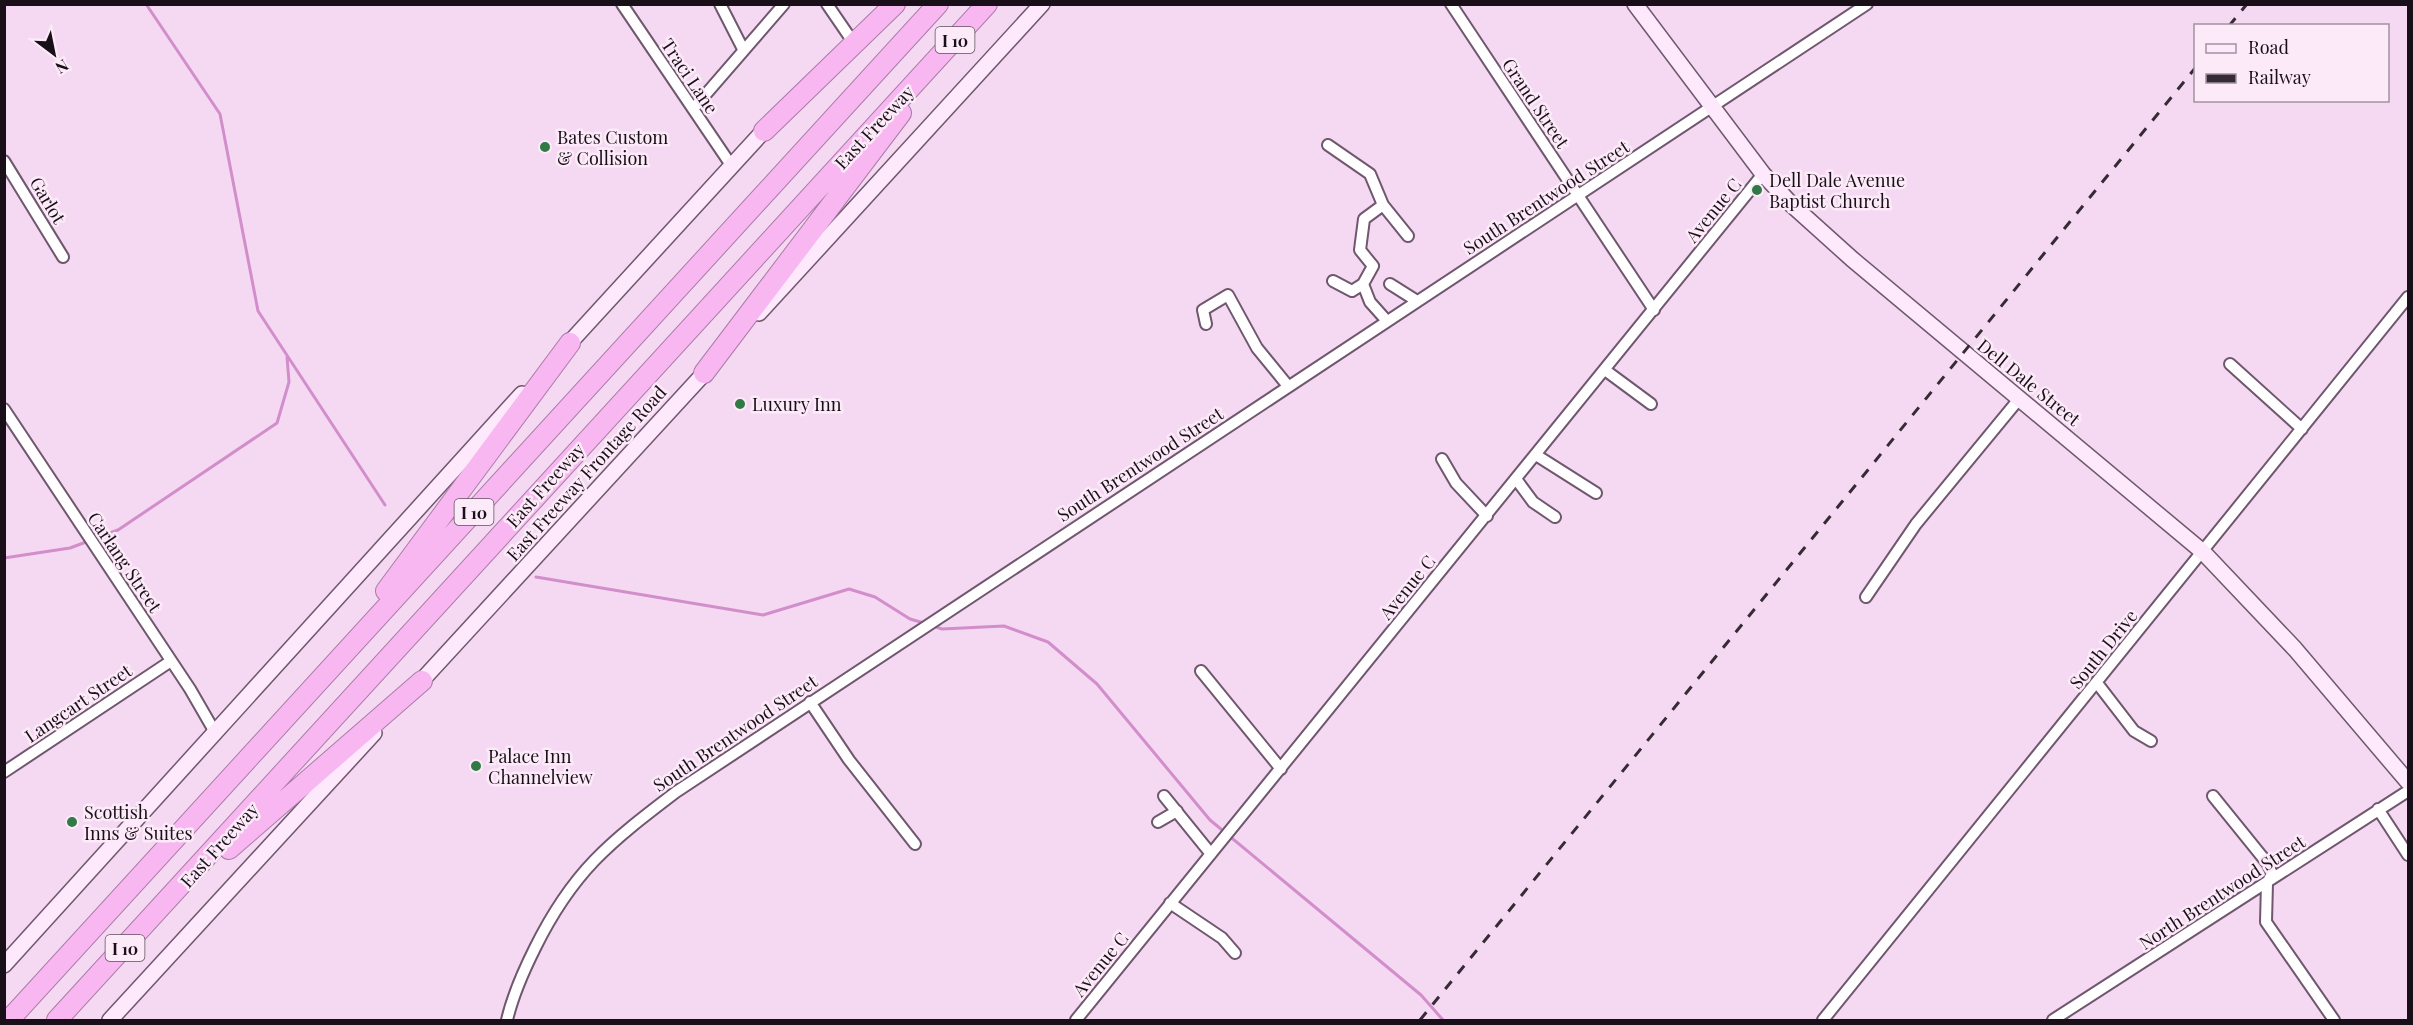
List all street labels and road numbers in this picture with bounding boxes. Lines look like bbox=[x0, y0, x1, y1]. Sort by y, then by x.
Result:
road number: I 10 bbox=[936, 27, 974, 53]
street label: Traci Lane bbox=[656, 34, 724, 118]
street label: Grand Street bbox=[1497, 53, 1575, 153]
street label: East Freeway bbox=[829, 80, 919, 174]
street label: South Brentwood Street bbox=[1458, 134, 1634, 260]
street label: Garlot bbox=[25, 172, 72, 228]
street label: Avenue C bbox=[1679, 173, 1746, 248]
street label: Dell Dale Street bbox=[1973, 333, 2086, 431]
street label: East Freeway Frontage Road bbox=[501, 381, 671, 565]
street label: South Brentwood Street bbox=[1052, 401, 1228, 527]
street label: East Freeway bbox=[501, 438, 589, 532]
road number: I 10 bbox=[454, 499, 494, 525]
street label: Carlang Street bbox=[83, 507, 168, 617]
street label: Avenue C bbox=[1373, 550, 1440, 625]
street label: South Drive bbox=[2064, 604, 2142, 694]
street label: Langcart Street bbox=[20, 658, 137, 748]
street label: South Brentwood Street bbox=[648, 669, 822, 797]
street label: East Freeway bbox=[175, 797, 263, 893]
street label: North Brentwood Street bbox=[2134, 829, 2310, 955]
street label: Avenue C bbox=[1066, 927, 1133, 1002]
road number: I 10 bbox=[106, 935, 144, 961]

